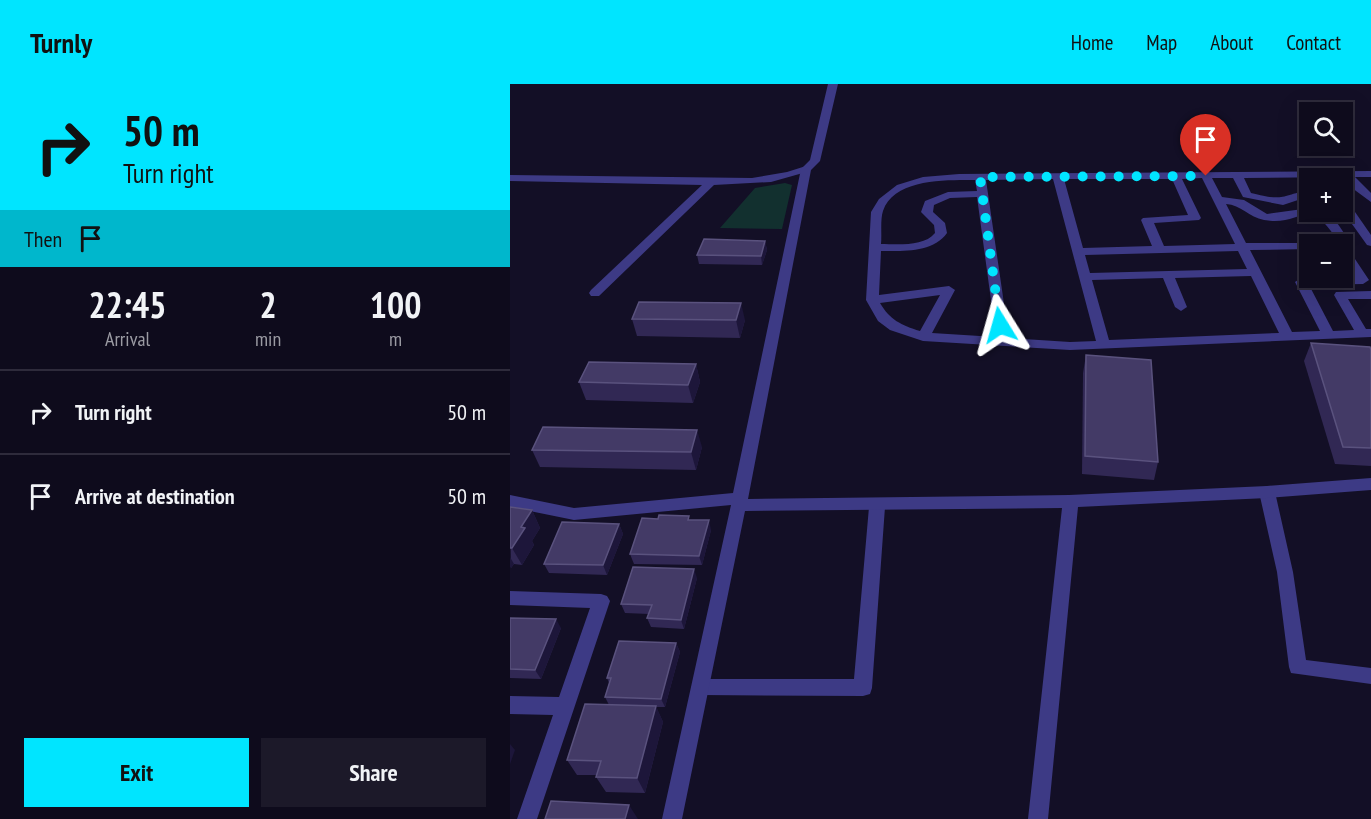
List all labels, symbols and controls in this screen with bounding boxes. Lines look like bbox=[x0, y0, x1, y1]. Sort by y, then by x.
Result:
text: Turnly bbox=[30, 24, 92, 61]
text: Home bbox=[1071, 29, 1113, 56]
text: Map bbox=[1146, 29, 1177, 56]
text: About bbox=[1210, 29, 1253, 56]
text: Contact bbox=[1286, 29, 1341, 56]
map controls bbox=[1299, 102, 1353, 288]
button: search bbox=[1299, 102, 1353, 156]
text: 50 m bbox=[123, 103, 200, 158]
icon: right bbox=[24, 108, 102, 186]
pin bbox=[1180, 114, 1231, 176]
icon: arrive bbox=[1189, 123, 1222, 156]
text: Turn right bbox=[123, 156, 214, 190]
button: + bbox=[1299, 168, 1353, 222]
icon: arrive bbox=[74, 222, 107, 255]
text: Then bbox=[24, 225, 62, 253]
button: − bbox=[1299, 234, 1353, 288]
text: 22:45 bbox=[89, 281, 166, 328]
text: 2 bbox=[259, 281, 277, 328]
text: 100 bbox=[370, 281, 421, 328]
position arrow bbox=[968, 293, 1032, 357]
text: Arrival bbox=[105, 326, 150, 352]
text: min bbox=[255, 326, 281, 352]
text: m bbox=[389, 326, 402, 352]
icon: right bbox=[24, 396, 57, 429]
text: Turn right bbox=[75, 398, 152, 426]
text: 50 m bbox=[447, 398, 486, 426]
icon: arrive bbox=[24, 480, 57, 513]
text: Arrive at destination bbox=[75, 482, 235, 510]
text: 50 m bbox=[447, 482, 486, 510]
button: Exit bbox=[24, 738, 249, 807]
button: Share bbox=[261, 738, 486, 807]

